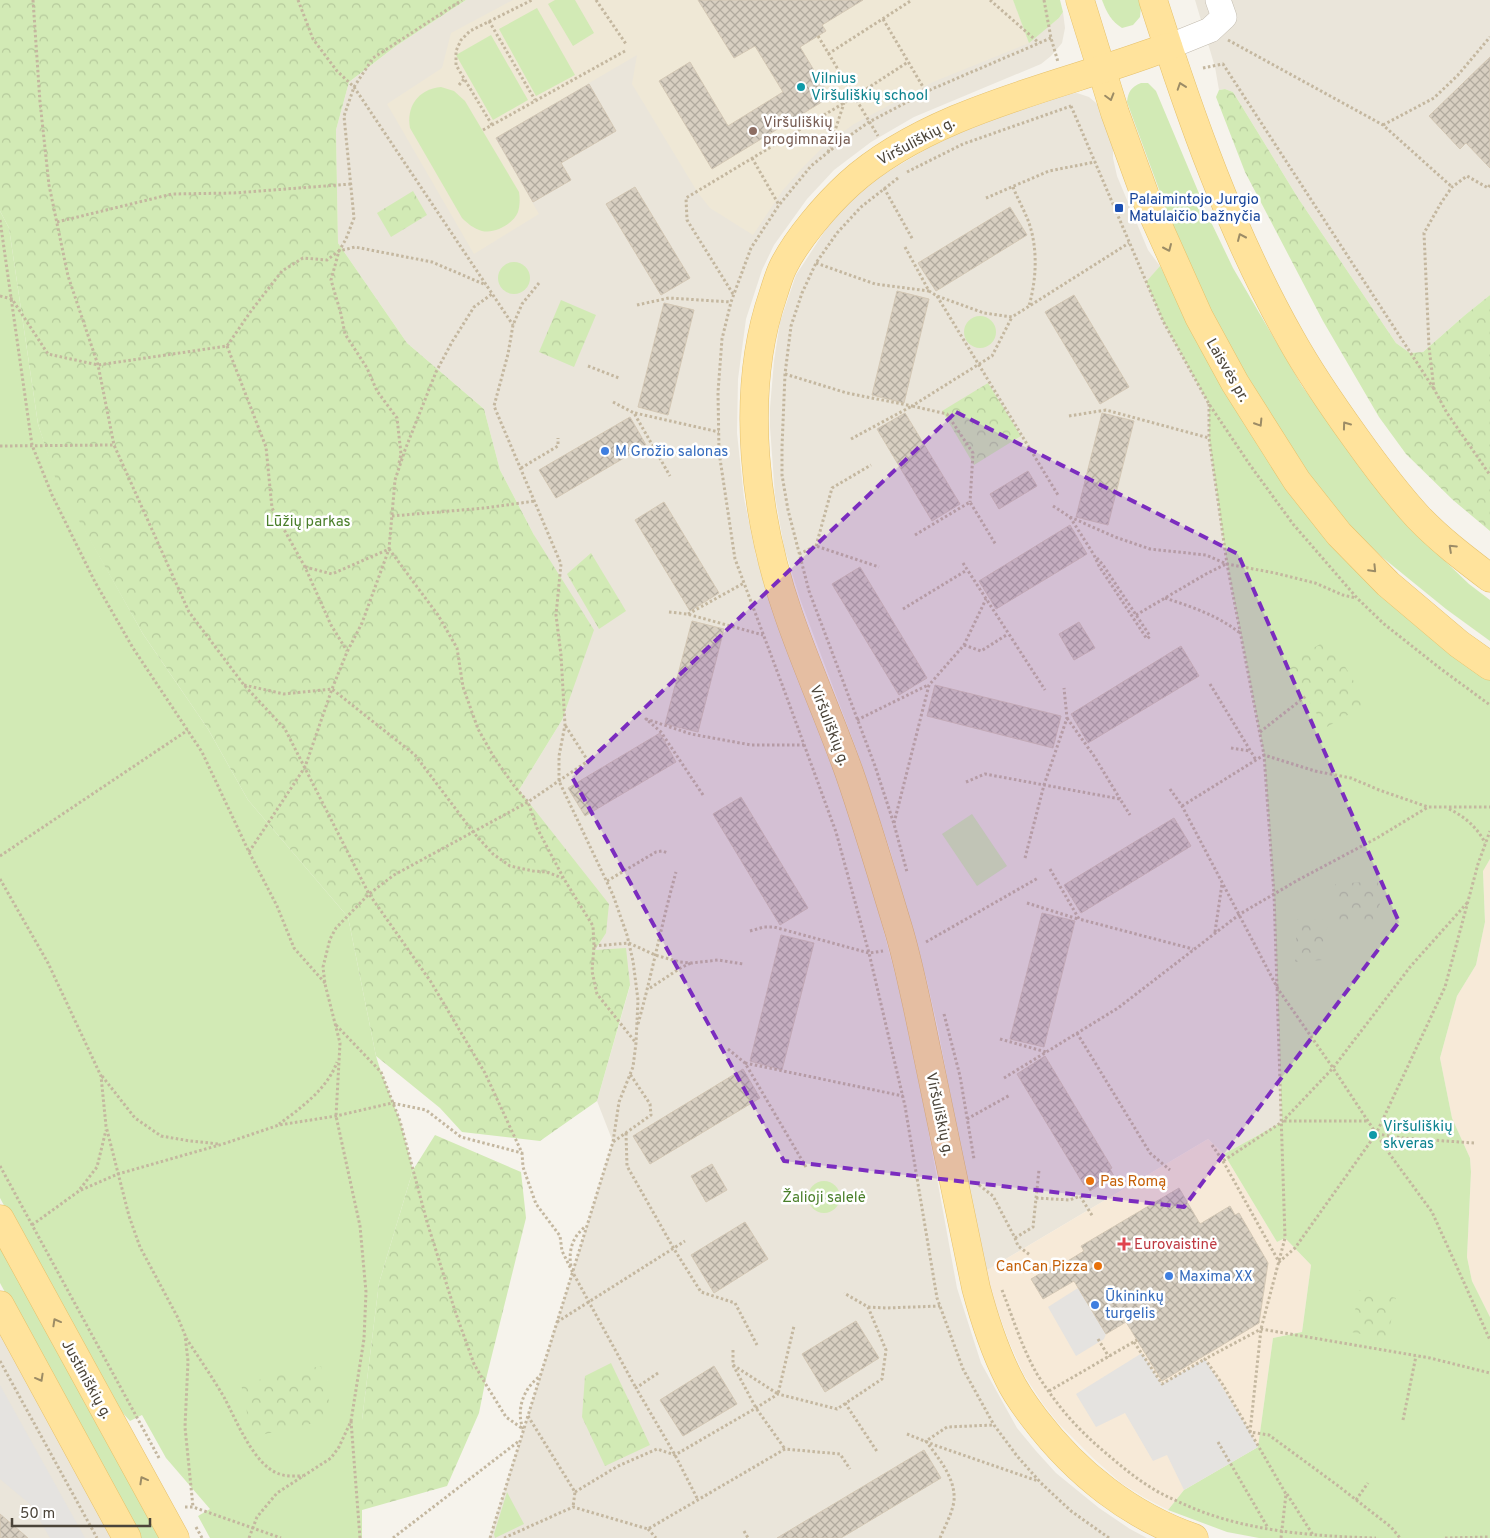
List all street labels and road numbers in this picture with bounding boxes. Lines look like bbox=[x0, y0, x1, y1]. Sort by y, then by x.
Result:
street label: Viršuliškių g. bbox=[875, 114, 959, 171]
street label: Laisvės pr. bbox=[1201, 336, 1253, 406]
street label: Viršuliškių g. bbox=[805, 682, 853, 769]
street label: Viršuliškių g. bbox=[920, 1071, 957, 1158]
street label: Justiniškių g. bbox=[56, 1337, 115, 1423]

